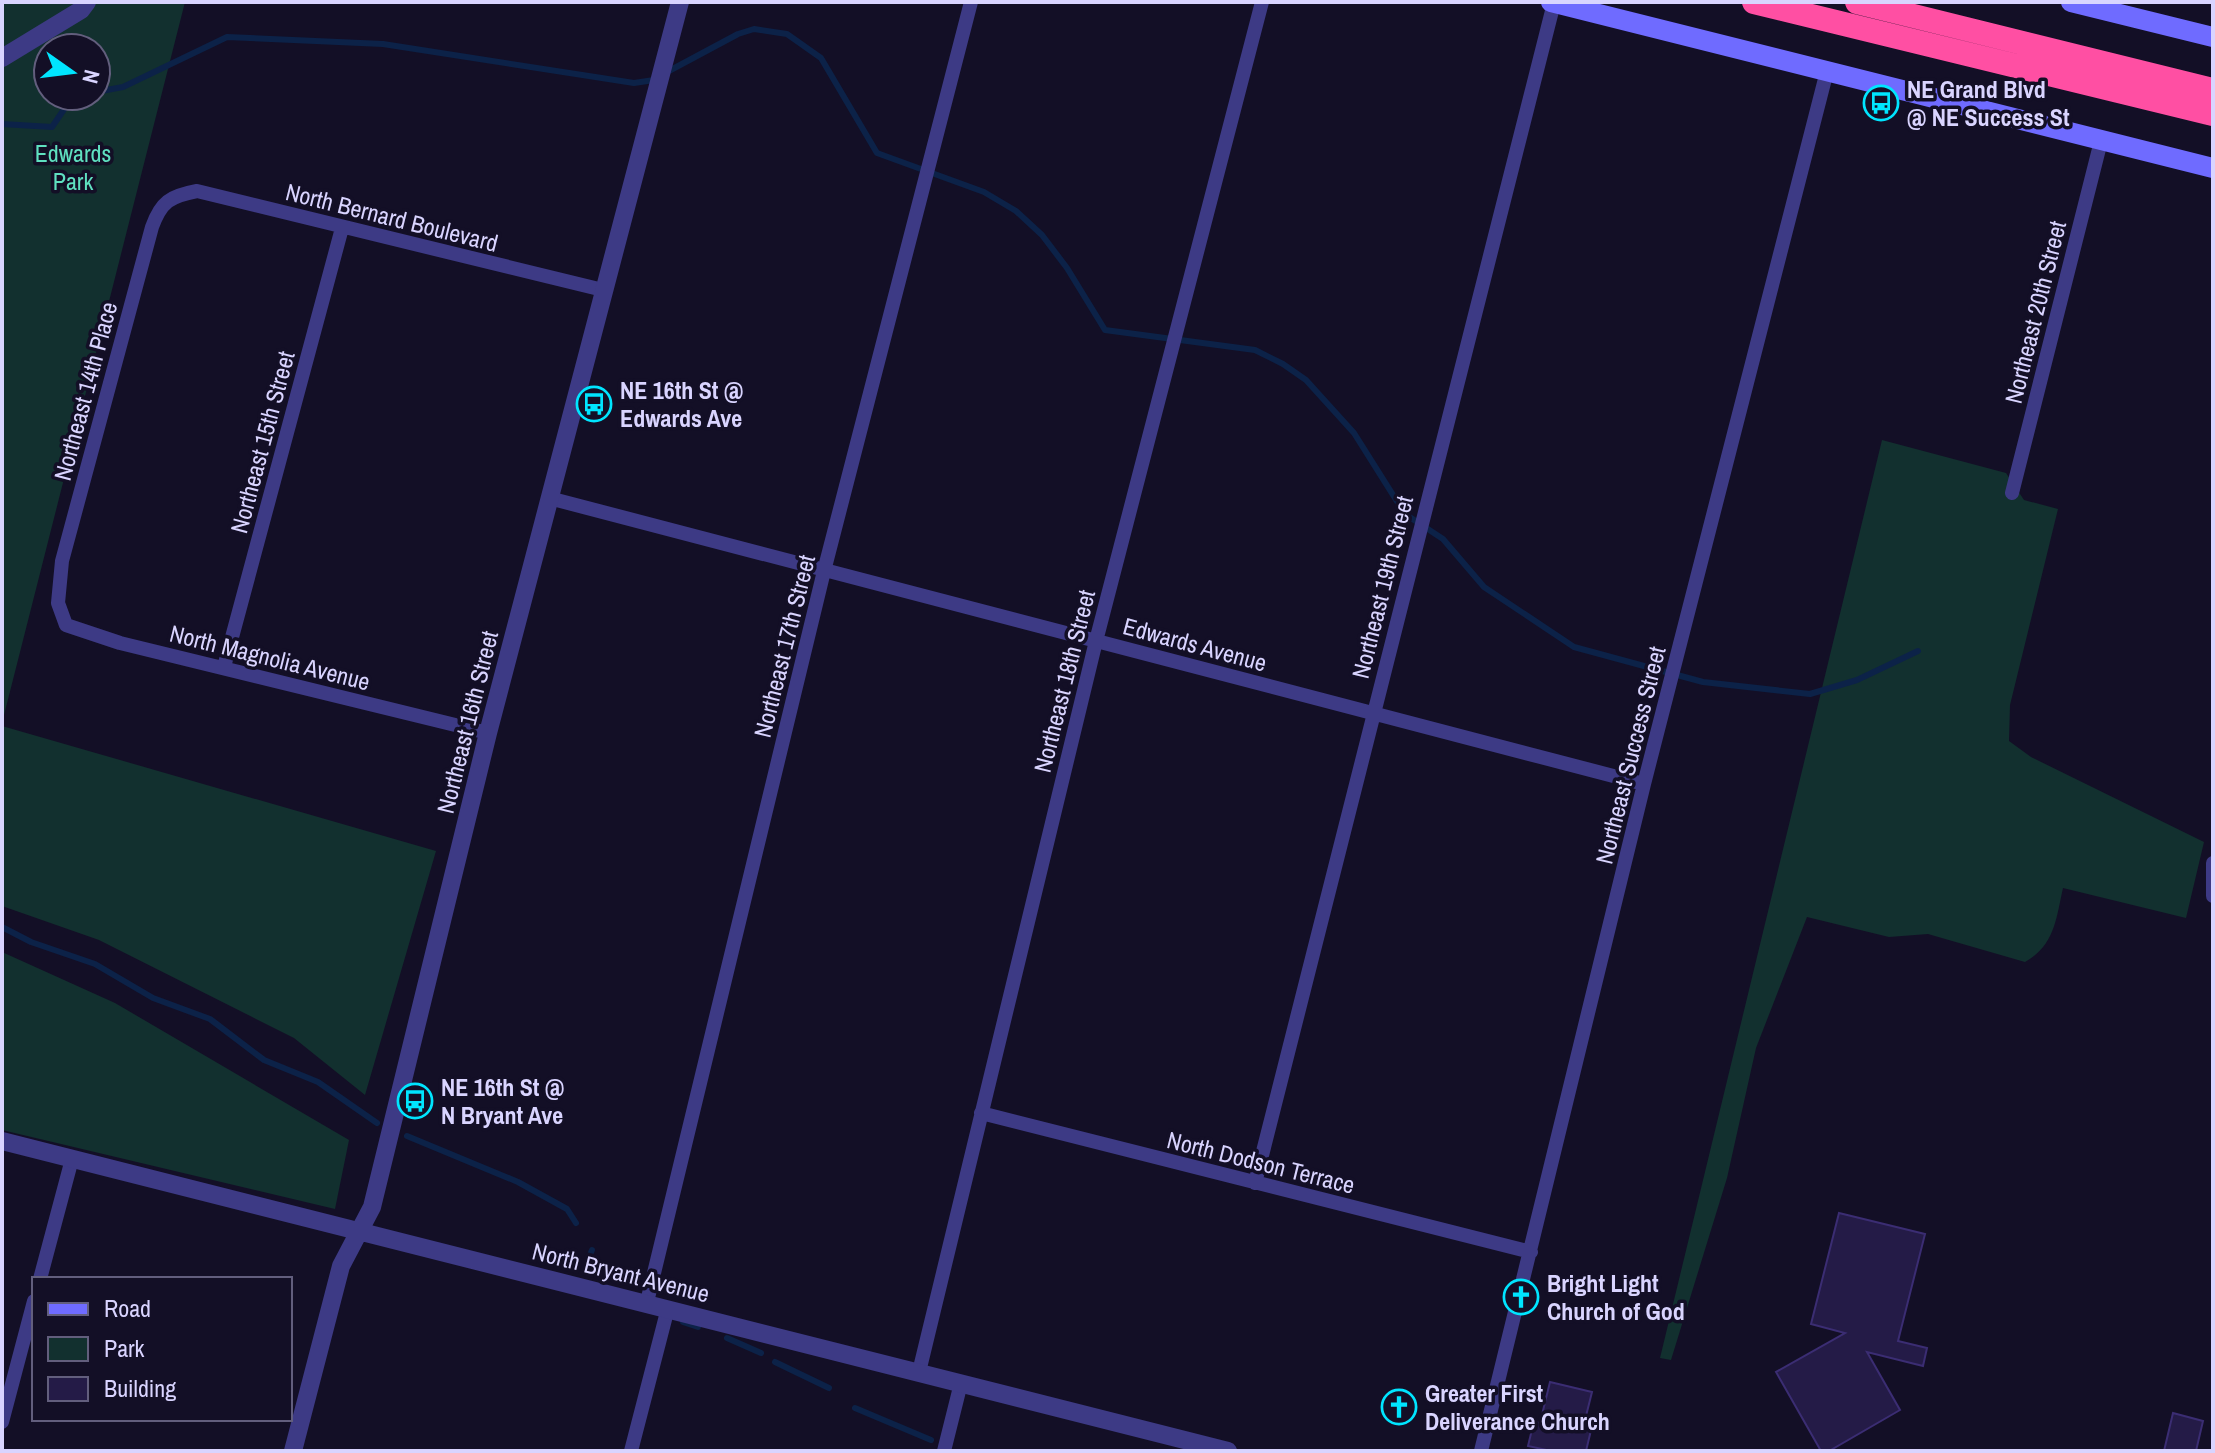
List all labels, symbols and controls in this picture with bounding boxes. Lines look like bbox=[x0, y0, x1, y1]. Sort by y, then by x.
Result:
north arrow bbox=[32, 32, 112, 112]
text: N bbox=[75, 67, 108, 87]
place label: NE Grand Blvd @ NE Success St bbox=[1907, 73, 2070, 133]
bus stop icon: NE Grand Blvd @ NE Success St bbox=[1862, 84, 1900, 122]
park label: Edwards Park bbox=[35, 137, 111, 197]
street label: North Bernard Boulevard bbox=[283, 175, 501, 259]
street label: Northeast 20th Street bbox=[1997, 217, 2073, 407]
street label: Northeast 14th Place bbox=[46, 298, 124, 484]
street label: Northeast 15th Street bbox=[222, 347, 302, 537]
place label: NE 16th St @ Edwards Ave bbox=[620, 374, 743, 434]
bus stop icon: NE 16th St @ Edwards Ave bbox=[575, 385, 613, 423]
street label: Northeast 19th Street bbox=[1344, 492, 1420, 682]
street label: Northeast 17th Street bbox=[746, 551, 822, 741]
street label: Northeast 18th Street bbox=[1026, 586, 1102, 776]
street label: Edwards Avenue bbox=[1120, 609, 1270, 679]
street label: North Magnolia Avenue bbox=[167, 617, 373, 697]
street label: Northeast 16th Street bbox=[429, 627, 505, 817]
street label: Northeast Success Street bbox=[1587, 642, 1673, 867]
place label: NE 16th St @ N Bryant Ave bbox=[441, 1071, 564, 1131]
bus stop icon: NE 16th St @ N Bryant Ave bbox=[396, 1082, 434, 1120]
street label: North Dodson Terrace bbox=[1164, 1123, 1358, 1201]
street label: North Bryant Avenue bbox=[529, 1235, 713, 1309]
place label: Bright Light Church of God bbox=[1547, 1267, 1685, 1327]
legend bbox=[32, 1277, 292, 1421]
church icon: Bright Light Church of God bbox=[1502, 1278, 1540, 1316]
text: Road bbox=[104, 1292, 151, 1324]
text: Park bbox=[104, 1332, 145, 1364]
text: Building bbox=[104, 1372, 176, 1404]
place label: Greater First Deliverance Church bbox=[1425, 1377, 1610, 1437]
church icon: Greater First Deliverance Church bbox=[1380, 1388, 1418, 1426]

